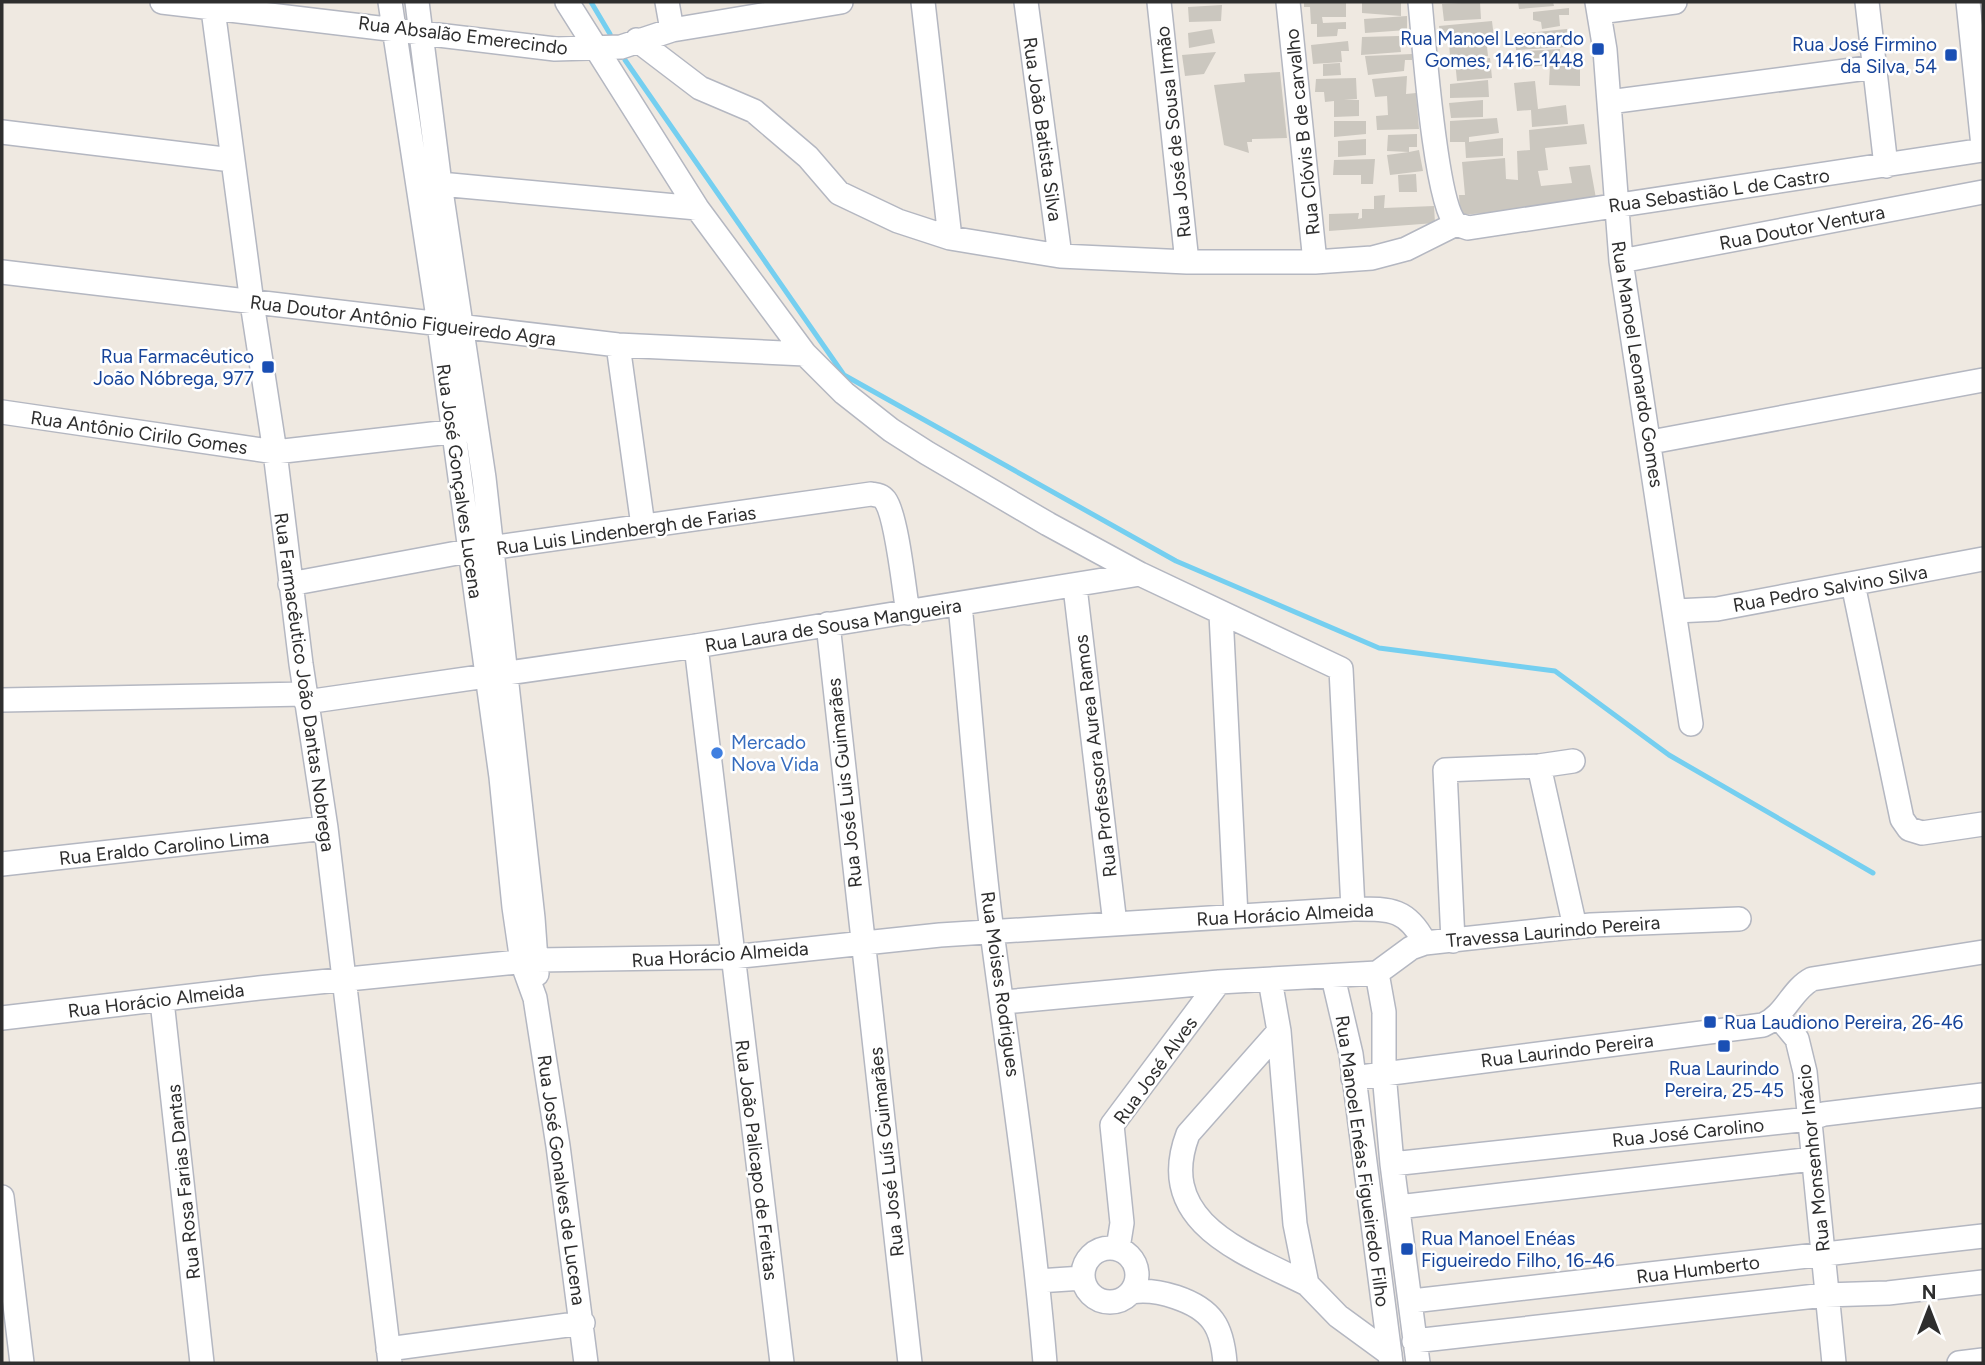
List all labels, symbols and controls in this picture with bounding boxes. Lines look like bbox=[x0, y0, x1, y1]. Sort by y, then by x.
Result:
street label: Rua Absalão Emerecindo bbox=[357, 11, 569, 60]
street label: Rua José de Sousa Irmão bbox=[1151, 25, 1196, 239]
place label: Rua Manoel Leonardo Gomes, 1416-1448 bbox=[1400, 27, 1584, 72]
street label: Rua Clóvis B de carvalho bbox=[1280, 28, 1325, 236]
place label: Rua José Firmino da Silva, 54 bbox=[1792, 33, 1937, 78]
street label: Rua João Batista Silva bbox=[1018, 35, 1067, 223]
marker: Rua Manoel Leonardo Gomes, 1416-1448 bbox=[1590, 41, 1606, 57]
marker: Rua José Firmino da Silva, 54 bbox=[1943, 47, 1959, 63]
street label: Rua Sebastião L de Castro bbox=[1607, 164, 1831, 217]
street label: Rua Doutor Ventura bbox=[1717, 200, 1887, 255]
street label: Rua Manoel Leonardo Gomes bbox=[1607, 239, 1668, 489]
street label: Rua Doutor Antônio Figueiredo Agra bbox=[249, 290, 557, 351]
place label: Rua Farmacêutico João Nóbrega, 977 bbox=[93, 345, 254, 390]
marker: Rua Farmacêutico João Nóbrega, 977 bbox=[260, 359, 276, 375]
street label: Rua José Gonçalves Lucena bbox=[432, 362, 487, 600]
street label: Rua Antônio Cirilo Gomes bbox=[29, 406, 249, 459]
street label: Rua Luis Lindenbergh de Farias bbox=[495, 501, 758, 560]
street label: Rua Farmacêutico João Dantas Nobrega bbox=[269, 511, 340, 853]
street label: Rua Pedro Salvino Silva bbox=[1731, 560, 1929, 617]
street label: Rua Laura de Sousa Mangueira bbox=[703, 594, 963, 657]
street label: Rua Professora Aurea Ramos bbox=[1069, 633, 1122, 879]
street label: Rua José Luis Guimarães bbox=[822, 677, 867, 889]
place label: Mercado Nova Vida bbox=[731, 731, 819, 776]
marker: Mercado Nova Vida bbox=[709, 745, 725, 761]
street label: Rua Eraldo Carolino Lima bbox=[58, 825, 270, 870]
street label: Rua Moises Rodrigues bbox=[976, 890, 1025, 1078]
street label: Rua Horácio Almeida bbox=[1196, 898, 1374, 931]
street label: Travessa Laurindo Pereira bbox=[1445, 911, 1661, 952]
street label: Rua Horácio Almeida bbox=[631, 937, 809, 972]
street label: Rua Horácio Almeida bbox=[67, 978, 246, 1023]
place label: Rua Laudiono Pereira, 26-46 bbox=[1724, 1011, 1964, 1034]
street label: Rua José Alves bbox=[1109, 1012, 1202, 1129]
street label: Rua Manoel Enéas Figueiredo Filho bbox=[1331, 1014, 1394, 1308]
marker: Rua Laudiono Pereira, 26-46 bbox=[1702, 1014, 1718, 1030]
street label: Rua Laurindo Pereira bbox=[1479, 1028, 1655, 1073]
street label: Rua João Palicapo de Freitas bbox=[730, 1038, 783, 1282]
marker: Rua Laurindo Pereira, 25-45 bbox=[1716, 1038, 1732, 1054]
street label: Rua José Luís Guimarães bbox=[864, 1046, 909, 1258]
street label: Rua José Gonalves de Lucena bbox=[533, 1053, 590, 1307]
place label: Rua Laurindo Pereira, 25-45 bbox=[1664, 1057, 1784, 1102]
street label: Rua Monsenhor Inácio bbox=[1792, 1063, 1835, 1253]
street label: Rua Rosa Farias Dantas bbox=[162, 1083, 205, 1281]
street label: Rua José Carolino bbox=[1611, 1113, 1765, 1152]
place label: Rua Manoel Enéas Figueiredo Filho, 16-46 bbox=[1421, 1227, 1615, 1272]
marker: Rua Manoel Enéas Figueiredo Filho, 16-46 bbox=[1399, 1241, 1415, 1257]
street label: Rua Humberto bbox=[1635, 1251, 1761, 1288]
north arrow bbox=[1894, 1274, 1964, 1344]
text: N bbox=[1922, 1281, 1936, 1304]

